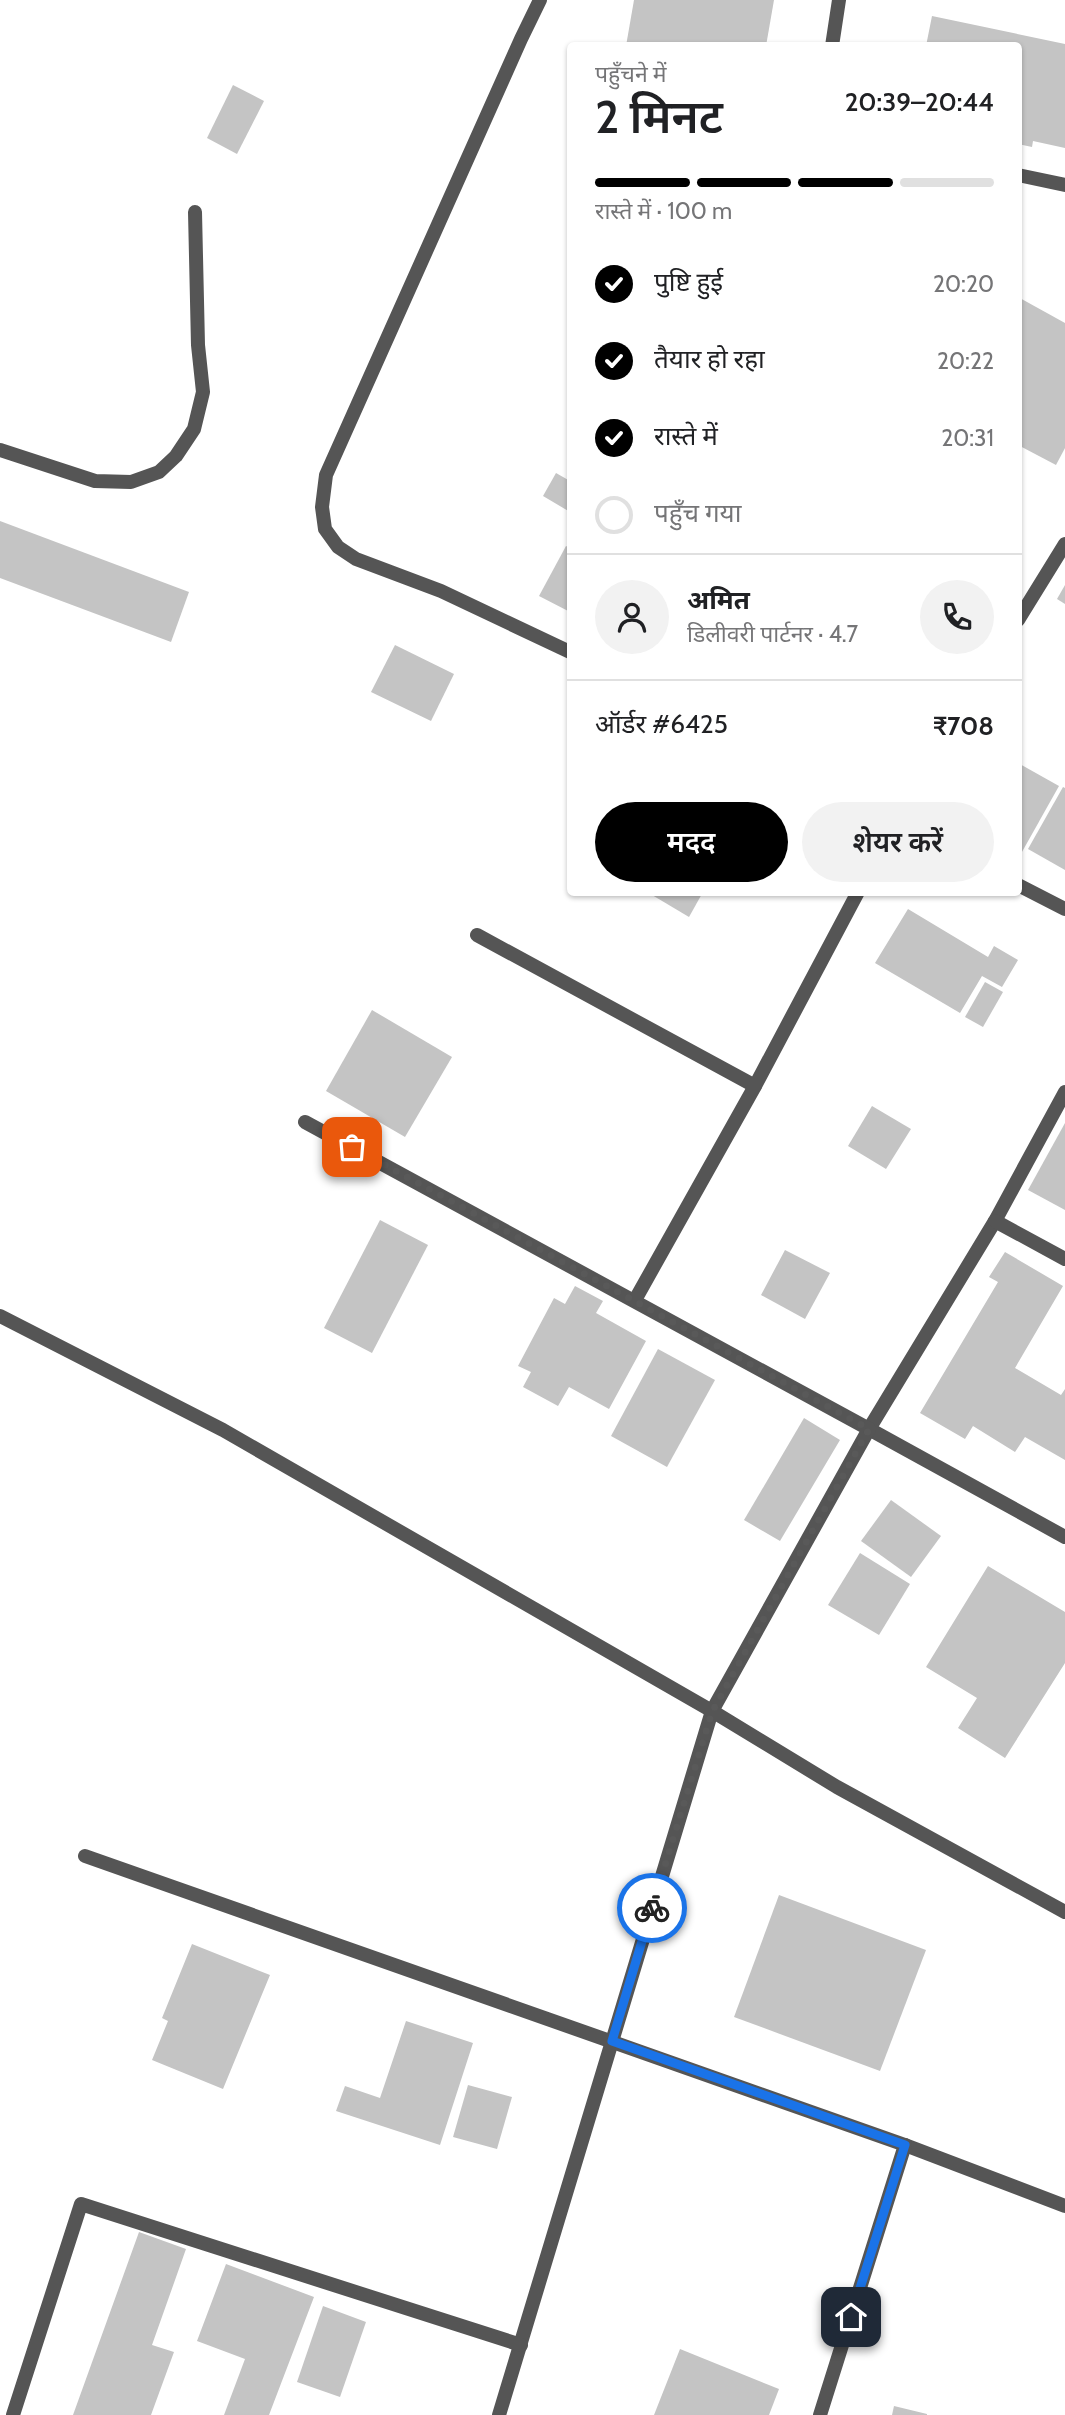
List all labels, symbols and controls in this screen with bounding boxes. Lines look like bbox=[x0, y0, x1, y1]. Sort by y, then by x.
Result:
text: पहुँचने में bbox=[595, 60, 667, 88]
text: 20:39–20:44 bbox=[845, 86, 994, 118]
text: 2 मिनट bbox=[595, 89, 723, 145]
text: रास्ते में · 100 m bbox=[595, 197, 732, 225]
icon: check bbox=[595, 265, 633, 303]
text: पुष्टि हुई bbox=[654, 266, 723, 298]
text: 20:20 bbox=[933, 270, 994, 298]
icon: check bbox=[595, 342, 633, 380]
text: तैयार हो रहा bbox=[654, 343, 765, 375]
text: 20:22 bbox=[937, 347, 994, 375]
icon: check bbox=[595, 419, 633, 457]
text: रास्ते में bbox=[654, 420, 718, 452]
text: 20:31 bbox=[941, 424, 994, 452]
text: पहुँच गया bbox=[654, 497, 741, 529]
button: person bbox=[595, 580, 669, 654]
button: phone bbox=[920, 580, 994, 654]
text: अमित bbox=[687, 584, 750, 616]
text: डिलीवरी पार्टनर · 4.7 bbox=[687, 620, 858, 648]
text: ऑर्डर #6425 bbox=[595, 708, 728, 740]
text: ₹708 bbox=[933, 710, 994, 742]
button: मदद bbox=[595, 802, 788, 882]
button: शेयर करें bbox=[802, 802, 994, 882]
pin bbox=[322, 1117, 382, 1177]
icon: bag bbox=[333, 1128, 371, 1166]
courier bbox=[617, 1873, 687, 1943]
icon: bike bbox=[633, 1889, 671, 1927]
pin bbox=[821, 2287, 881, 2347]
icon: home bbox=[832, 2298, 870, 2336]

